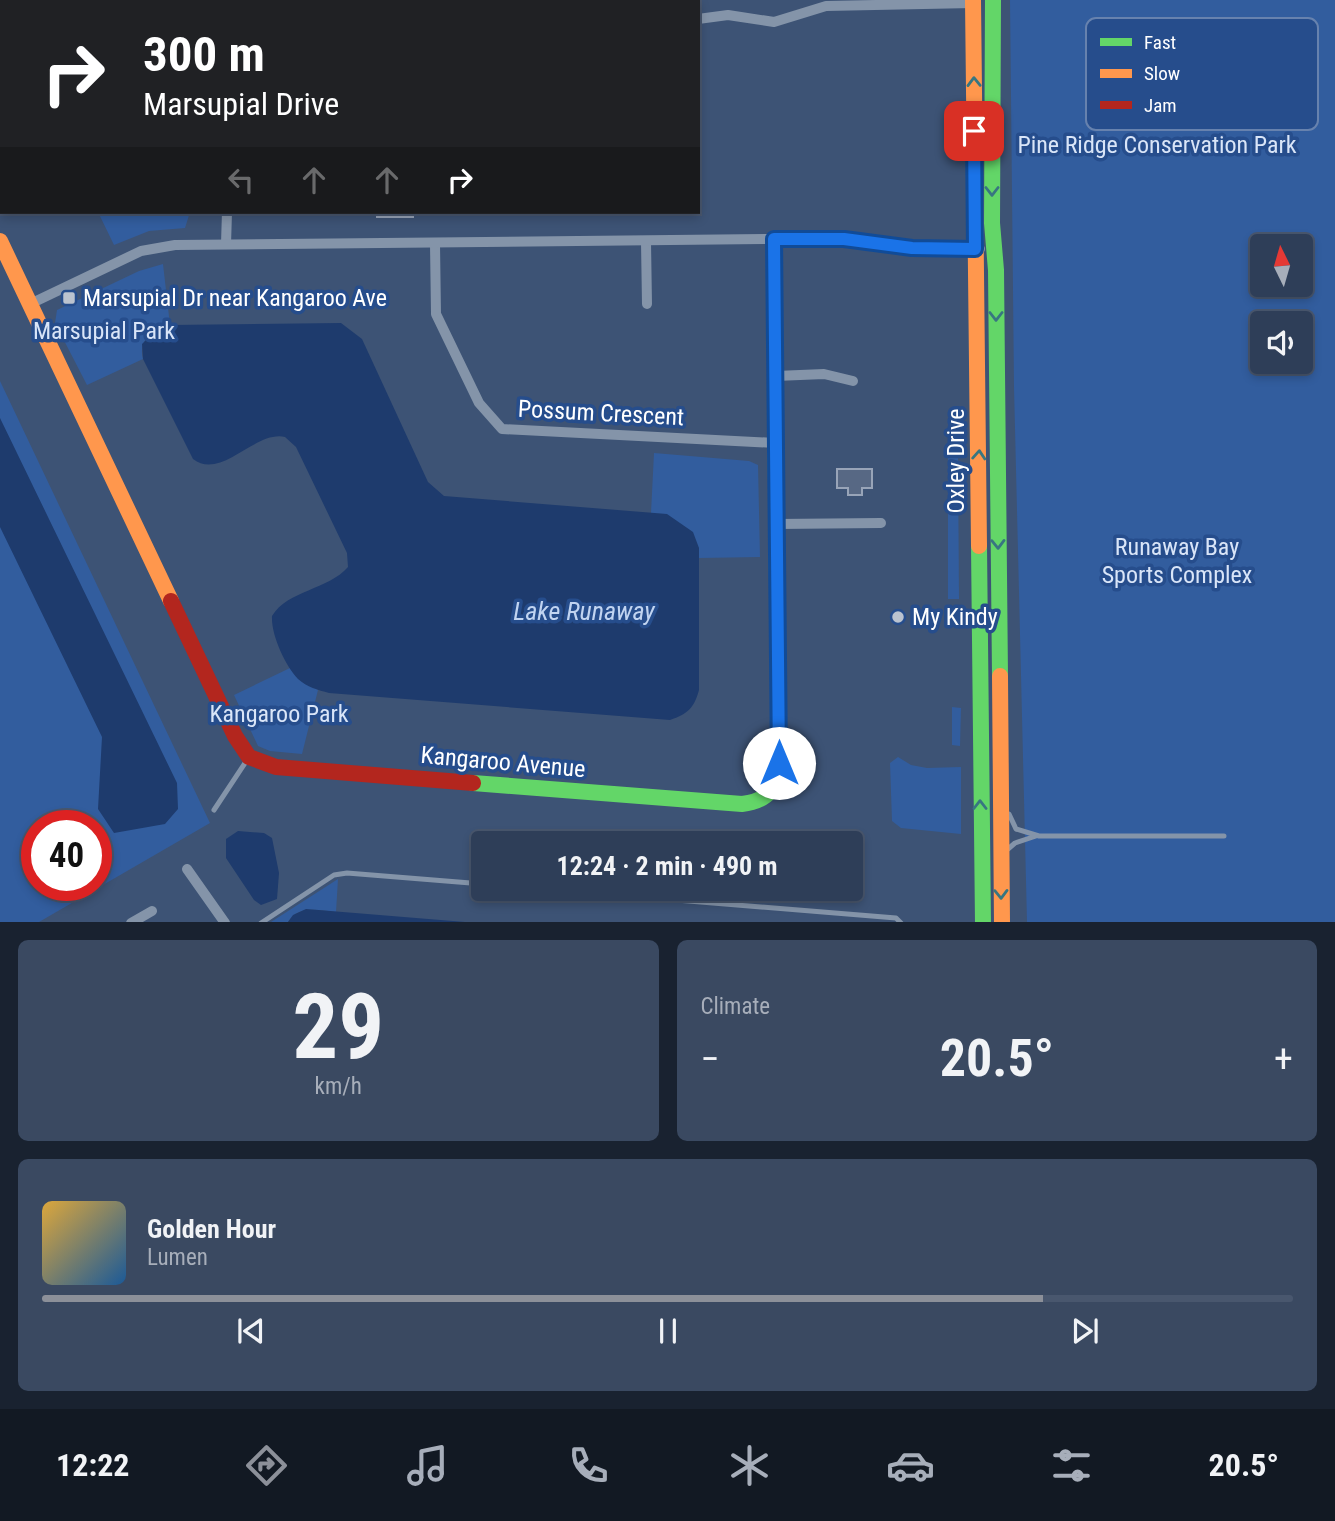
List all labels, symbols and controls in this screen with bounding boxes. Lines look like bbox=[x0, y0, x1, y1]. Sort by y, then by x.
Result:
legend bbox=[1086, 18, 1318, 130]
text: 300 m bbox=[143, 26, 265, 83]
icon: right bbox=[28, 28, 119, 119]
text: Fast bbox=[1144, 31, 1176, 54]
text: Slow bbox=[1144, 62, 1180, 85]
one-way arrow bbox=[966, 77, 982, 87]
text: Marsupial Drive bbox=[143, 85, 339, 123]
text: Jam bbox=[1144, 94, 1177, 117]
pin bbox=[944, 101, 1004, 161]
icon: arrive bbox=[955, 112, 993, 150]
park label: Pine Ridge Conservation Park bbox=[1017, 131, 1297, 159]
icon: left bbox=[222, 161, 260, 199]
icon: ahead bbox=[295, 161, 333, 199]
icon: ahead bbox=[368, 161, 406, 199]
icon: right bbox=[441, 161, 479, 199]
one-way arrow bbox=[984, 186, 1000, 196]
north arrow bbox=[1250, 234, 1312, 298]
map controls bbox=[1250, 234, 1313, 374]
place label: Marsupial Dr near Kangaroo Ave bbox=[83, 284, 387, 312]
marker: Marsupial Dr near Kangaroo Ave bbox=[61, 290, 77, 306]
one-way arrow bbox=[988, 311, 1004, 322]
button: sound bbox=[1250, 311, 1313, 374]
park label: Marsupial Park bbox=[33, 317, 175, 345]
street label: Possum Crescent bbox=[517, 395, 685, 431]
street label: Oxley Drive bbox=[942, 409, 970, 513]
one-way arrow bbox=[971, 450, 986, 461]
park label: Runaway Bay Sports Complex bbox=[1102, 533, 1252, 589]
one-way arrow bbox=[990, 539, 1006, 549]
water label: Lake Runaway bbox=[513, 596, 656, 626]
place label: My Kindy bbox=[912, 603, 998, 631]
marker: My Kindy bbox=[890, 609, 906, 625]
park label: Kangaroo Park bbox=[209, 700, 349, 728]
position arrow bbox=[742, 726, 816, 800]
street label: Kangaroo Avenue bbox=[419, 741, 587, 783]
one-way arrow bbox=[972, 800, 988, 810]
speed limit sign: 40 bbox=[21, 810, 112, 901]
text: 12:24 · 2 min · 490 m bbox=[557, 851, 777, 881]
one-way arrow bbox=[994, 888, 1009, 899]
text: 29 bbox=[292, 974, 384, 1080]
text: Climate bbox=[701, 993, 770, 1020]
text: 20.5° bbox=[940, 1028, 1054, 1089]
text: − bbox=[701, 1037, 720, 1081]
text: + bbox=[1274, 1037, 1293, 1081]
text: km/h bbox=[315, 1073, 362, 1100]
text: Golden Hour bbox=[147, 1214, 276, 1244]
text: Lumen bbox=[147, 1244, 208, 1271]
icon: previous bbox=[232, 1312, 270, 1350]
icon: pause bbox=[649, 1312, 687, 1350]
icon: next bbox=[1066, 1312, 1104, 1350]
icon: directions bbox=[242, 1441, 291, 1490]
icon: music bbox=[403, 1441, 452, 1490]
icon: phone bbox=[564, 1441, 613, 1490]
icon: climate bbox=[725, 1441, 774, 1490]
icon: car bbox=[886, 1441, 935, 1490]
icon: filters bbox=[1047, 1441, 1096, 1490]
text: 12:22 bbox=[56, 1446, 130, 1484]
text: 20.5° bbox=[1209, 1446, 1279, 1484]

